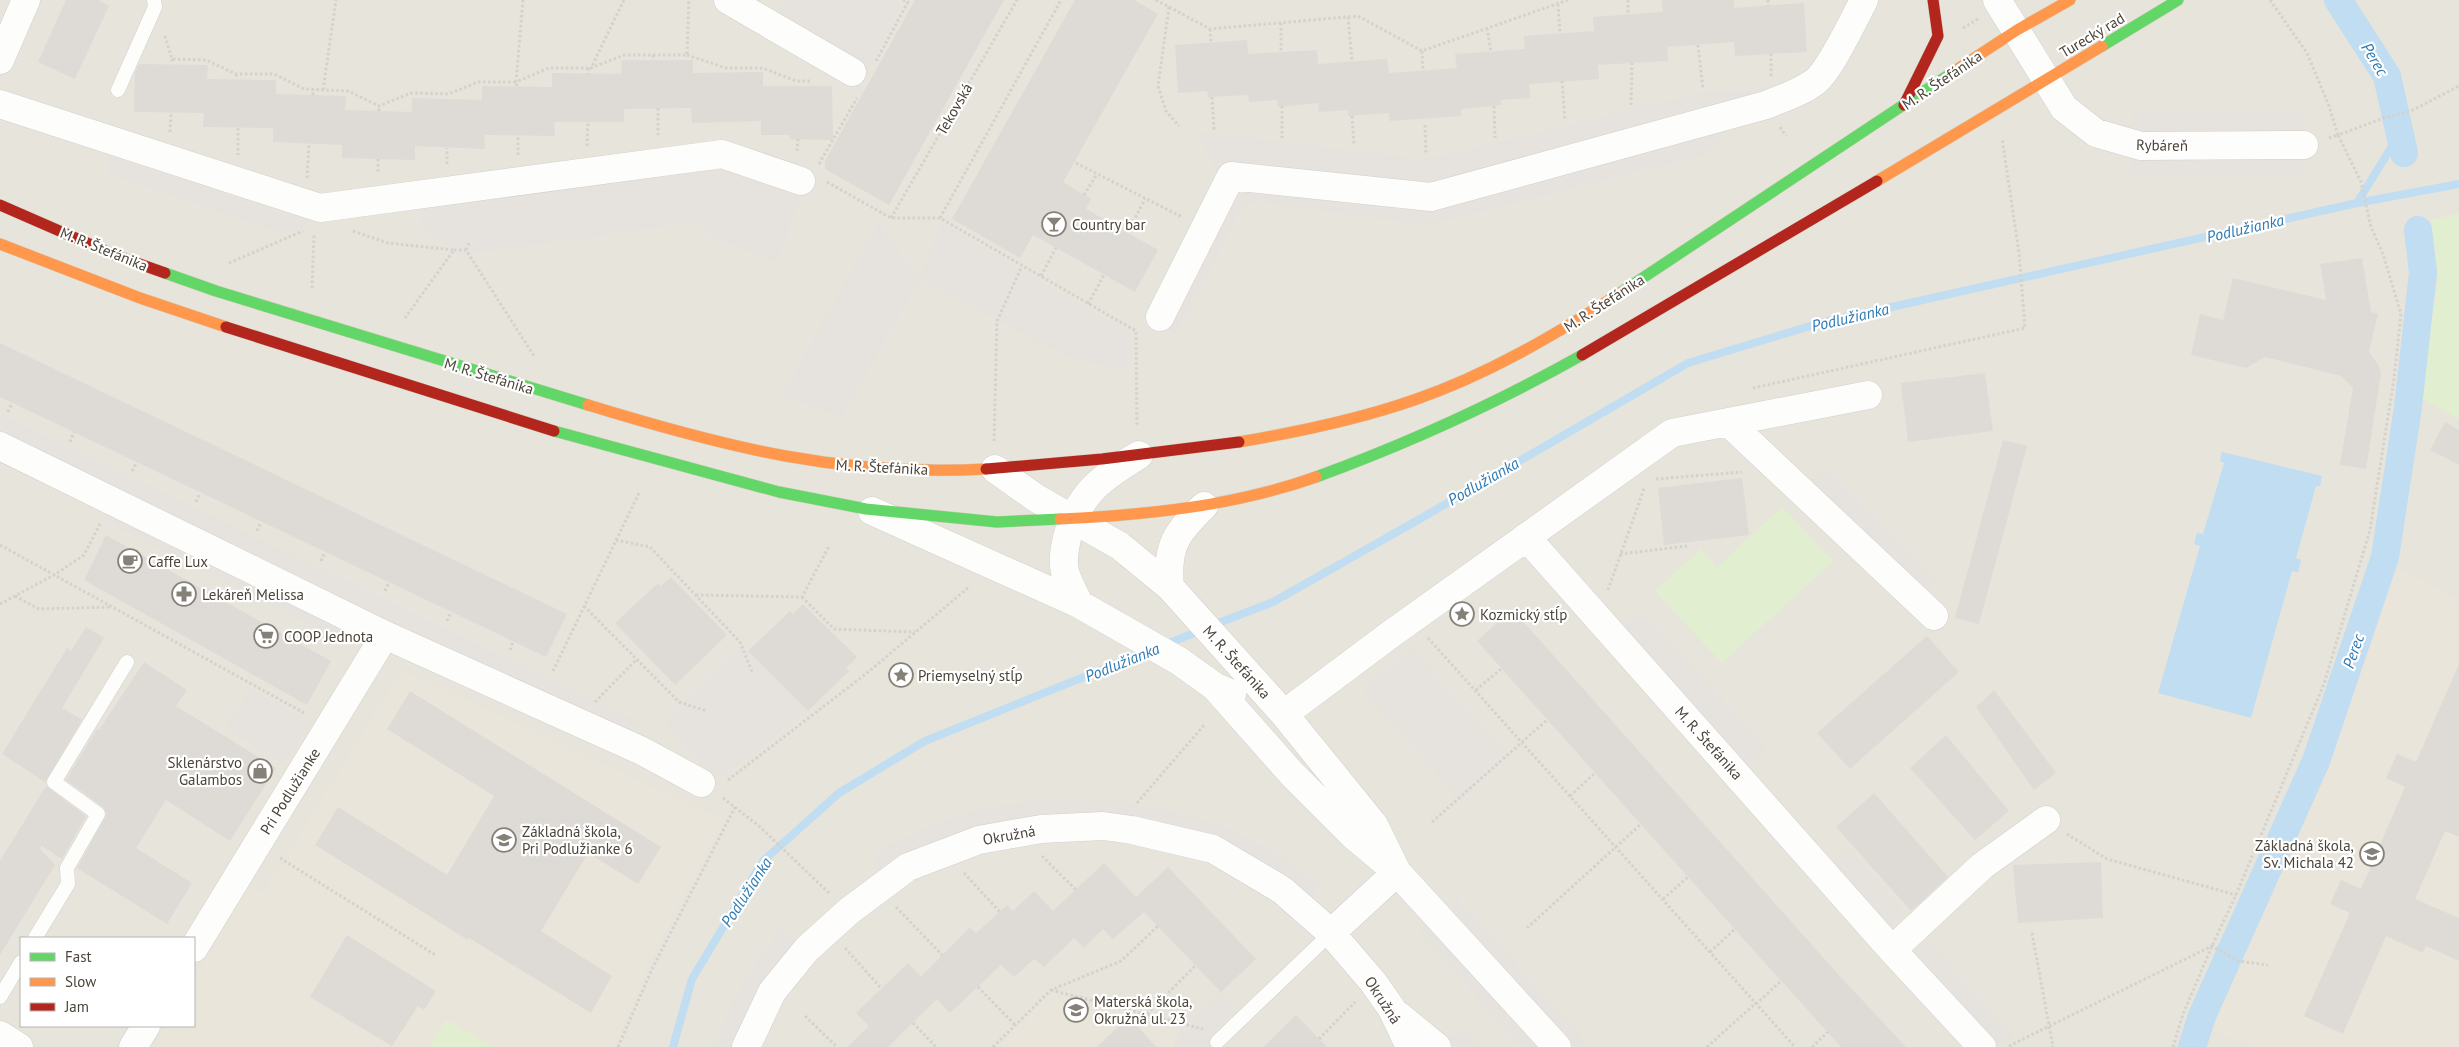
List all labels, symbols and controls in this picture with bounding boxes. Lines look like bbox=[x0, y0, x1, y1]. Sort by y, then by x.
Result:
street label: Turecký rad bbox=[2056, 8, 2128, 62]
water label: Perec bbox=[2357, 39, 2393, 80]
street label: M. R. Štefánika bbox=[1898, 46, 1986, 114]
street label: Tekovská bbox=[932, 80, 976, 138]
street label: Rybáreň bbox=[2136, 135, 2188, 155]
water label: Podlužianka bbox=[2204, 209, 2286, 247]
bar icon: Country bar bbox=[1041, 211, 1067, 237]
place label: Country bar bbox=[1072, 215, 1146, 234]
street label: M. R. Štefánika bbox=[58, 223, 150, 275]
street label: M. R. Štefánika bbox=[1560, 270, 1648, 336]
water label: Podlužianka bbox=[1809, 298, 1891, 336]
street label: M. R. Štefánika bbox=[442, 353, 536, 399]
water label: Podlužianka bbox=[1444, 453, 1522, 509]
street label: M. R. Štefánika bbox=[835, 455, 929, 479]
cafe icon: Caffe Lux bbox=[117, 548, 143, 574]
place label: Caffe Lux bbox=[148, 552, 208, 571]
pharmacy icon: Lekáreň Melissa bbox=[171, 581, 197, 607]
place label: Lekáreň Melissa bbox=[202, 585, 304, 604]
place icon: Kozmický stĺp bbox=[1449, 601, 1475, 627]
place label: Kozmický stĺp bbox=[1480, 605, 1567, 624]
street label: M. R. Štefánika bbox=[1199, 621, 1275, 703]
supermarket icon: COOP Jednota bbox=[253, 623, 279, 649]
place label: COOP Jednota bbox=[284, 627, 373, 646]
water label: Perec bbox=[2338, 631, 2368, 671]
water label: Podlužianka bbox=[1082, 638, 1162, 686]
place icon: Priemyselný stĺp bbox=[888, 662, 914, 688]
place label: Priemyselný stĺp bbox=[918, 666, 1023, 685]
street label: M. R. Štefánika bbox=[1671, 702, 1747, 784]
street label: Pri Podlužianke bbox=[256, 744, 324, 838]
place label: Sklenárstvo Galambos bbox=[168, 753, 242, 789]
shop icon: Sklenárstvo Galambos bbox=[247, 758, 273, 784]
street label: Okružná bbox=[981, 821, 1037, 849]
place label: Základná škola, Pri Podlužianke 6 bbox=[522, 822, 633, 858]
school or university icon: Základná škola, Pri Podlužianke 6 bbox=[491, 827, 517, 853]
place label: Základná škola, Sv. Michala 42 bbox=[2255, 836, 2354, 872]
school or university icon: Základná škola, Sv. Michala 42 bbox=[2359, 841, 2385, 867]
water label: Podlužianka bbox=[716, 853, 776, 931]
legend bbox=[20, 937, 195, 1027]
text: Fast bbox=[65, 947, 92, 966]
text: Slow bbox=[65, 972, 96, 991]
street label: Okružná bbox=[1361, 973, 1405, 1027]
place label: Materská škola, Okružná ul. 23 bbox=[1094, 992, 1192, 1028]
text: Jam bbox=[64, 997, 89, 1016]
school or university icon: Materská škola, Okružná ul. 23 bbox=[1063, 997, 1089, 1023]

